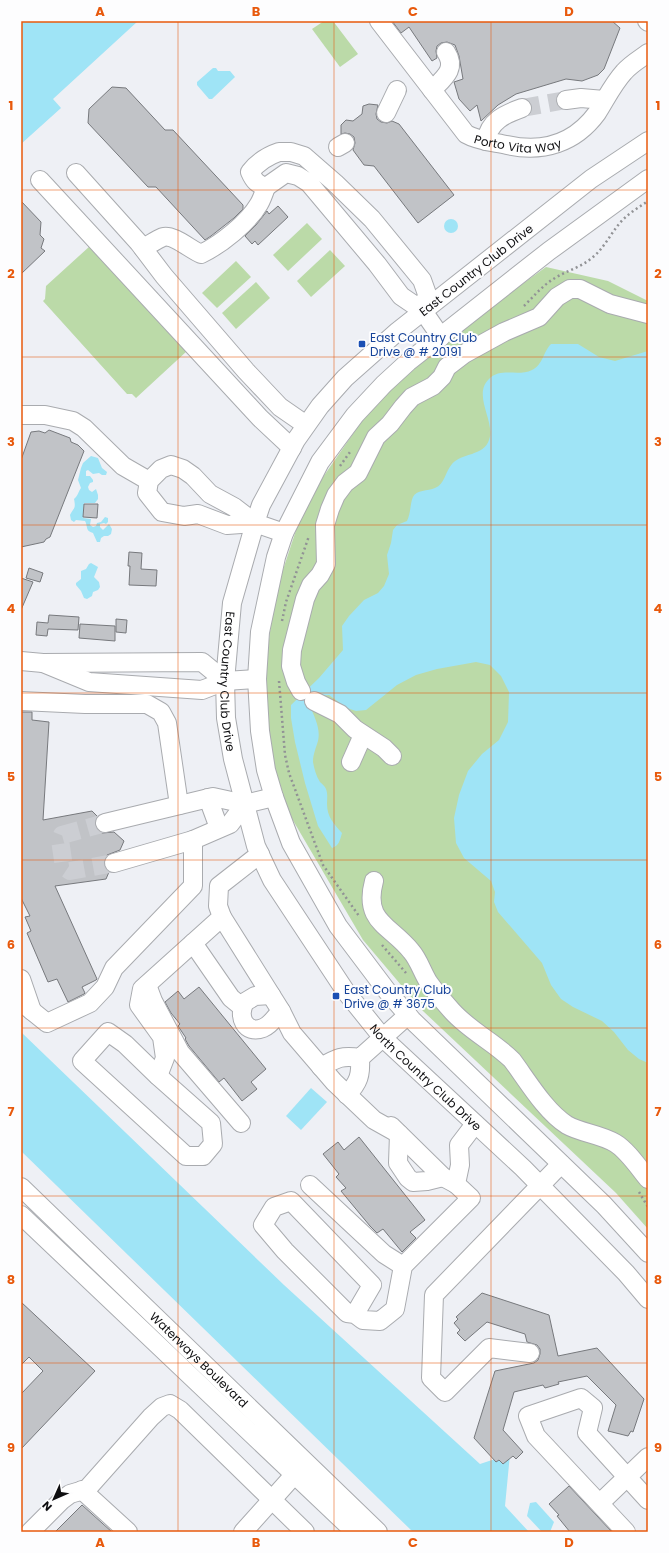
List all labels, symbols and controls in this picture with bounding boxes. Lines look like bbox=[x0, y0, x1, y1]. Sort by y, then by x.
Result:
text: A bbox=[95, 2, 105, 21]
text: B bbox=[252, 2, 261, 21]
text: C bbox=[408, 2, 418, 21]
text: D bbox=[564, 2, 574, 21]
text: 1 bbox=[9, 96, 13, 115]
text: 1 bbox=[656, 96, 660, 115]
street label: Porto Vita Way bbox=[472, 130, 564, 156]
street label: East Country Club Drive bbox=[415, 220, 537, 320]
text: 2 bbox=[7, 264, 15, 283]
text: 2 bbox=[654, 264, 662, 283]
place label: East Country Club Drive @ # 20191 bbox=[370, 329, 477, 360]
marker: East Country Club Drive @ # 20191 bbox=[357, 339, 367, 349]
text: 3 bbox=[7, 432, 15, 451]
text: 3 bbox=[654, 432, 662, 451]
text: 4 bbox=[7, 599, 16, 618]
text: 4 bbox=[654, 599, 663, 618]
street label: East Country Club Drive bbox=[216, 611, 240, 753]
text: 5 bbox=[7, 767, 15, 786]
text: 5 bbox=[654, 767, 662, 786]
text: 6 bbox=[7, 935, 15, 954]
text: 6 bbox=[654, 935, 662, 954]
place label: East Country Club Drive @ # 3675 bbox=[344, 981, 451, 1012]
marker: East Country Club Drive @ # 3675 bbox=[331, 991, 341, 1001]
street label: North Country Club Drive bbox=[366, 1020, 486, 1134]
text: 7 bbox=[8, 1102, 15, 1121]
text: 7 bbox=[655, 1102, 662, 1121]
text: 8 bbox=[7, 1270, 15, 1289]
text: 8 bbox=[654, 1270, 662, 1289]
street label: Waterways Boulevard bbox=[146, 1308, 252, 1411]
text: 9 bbox=[7, 1438, 15, 1457]
text: 9 bbox=[654, 1438, 662, 1457]
north arrow bbox=[34, 1479, 74, 1519]
text: N bbox=[38, 1497, 56, 1515]
text: A bbox=[95, 1533, 105, 1552]
text: B bbox=[252, 1533, 261, 1552]
text: C bbox=[408, 1533, 418, 1552]
text: D bbox=[564, 1533, 574, 1552]

